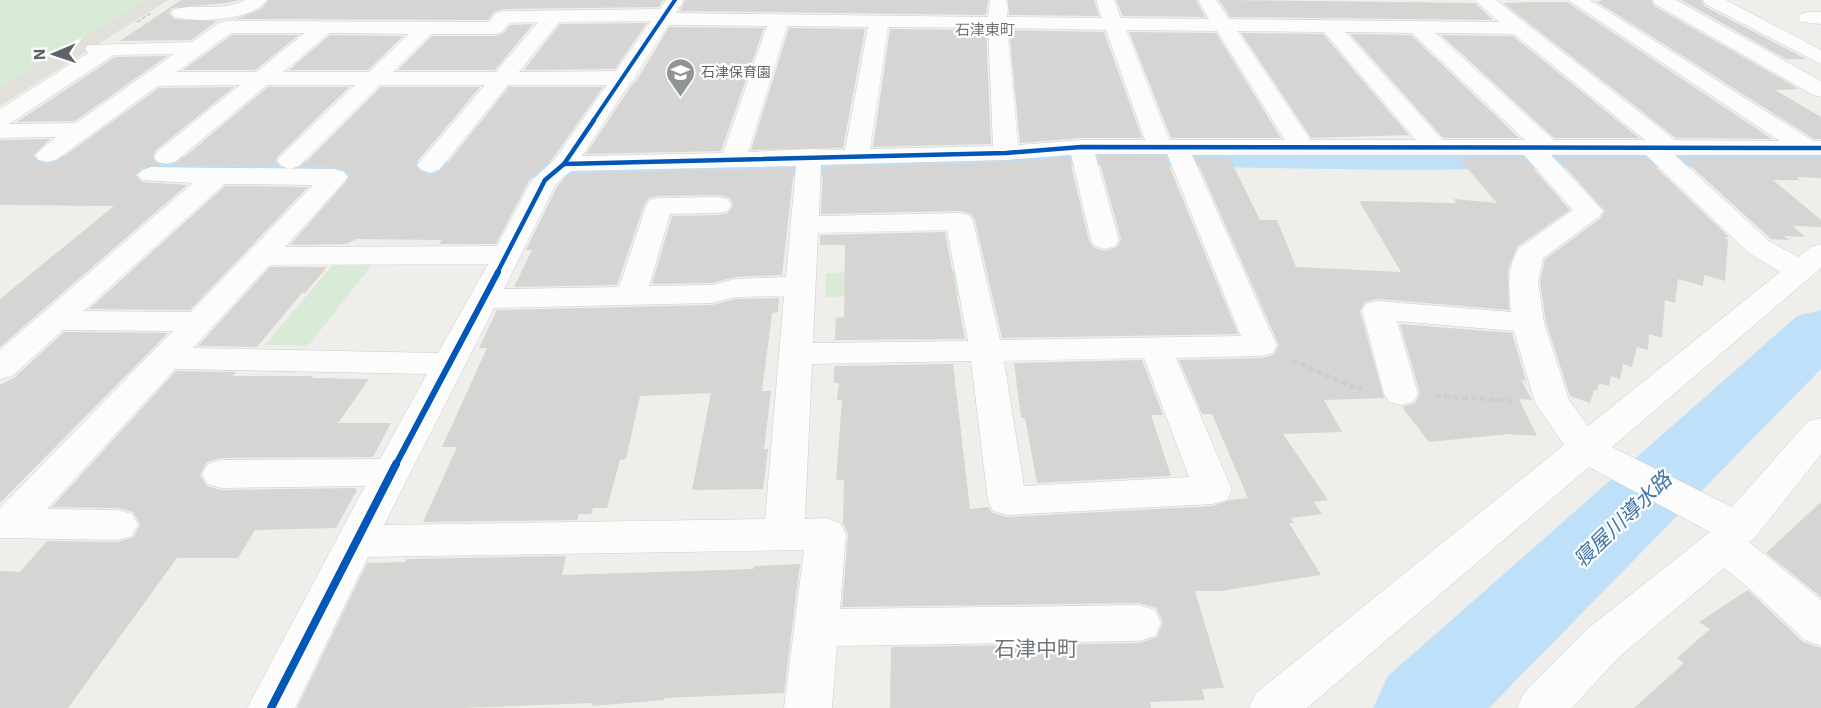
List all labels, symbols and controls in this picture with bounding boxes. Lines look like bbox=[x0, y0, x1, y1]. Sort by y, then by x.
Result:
district label: 石津東町 bbox=[955, 20, 1015, 39]
north arrow bbox=[24, 24, 84, 84]
text: N bbox=[29, 48, 49, 61]
school or university icon: 石津保育園 bbox=[664, 56, 696, 98]
place label: 石津保育園 bbox=[701, 63, 771, 81]
water label: 寝屋川導水路 bbox=[1567, 464, 1678, 573]
district label: 石津中町 bbox=[994, 634, 1078, 662]

